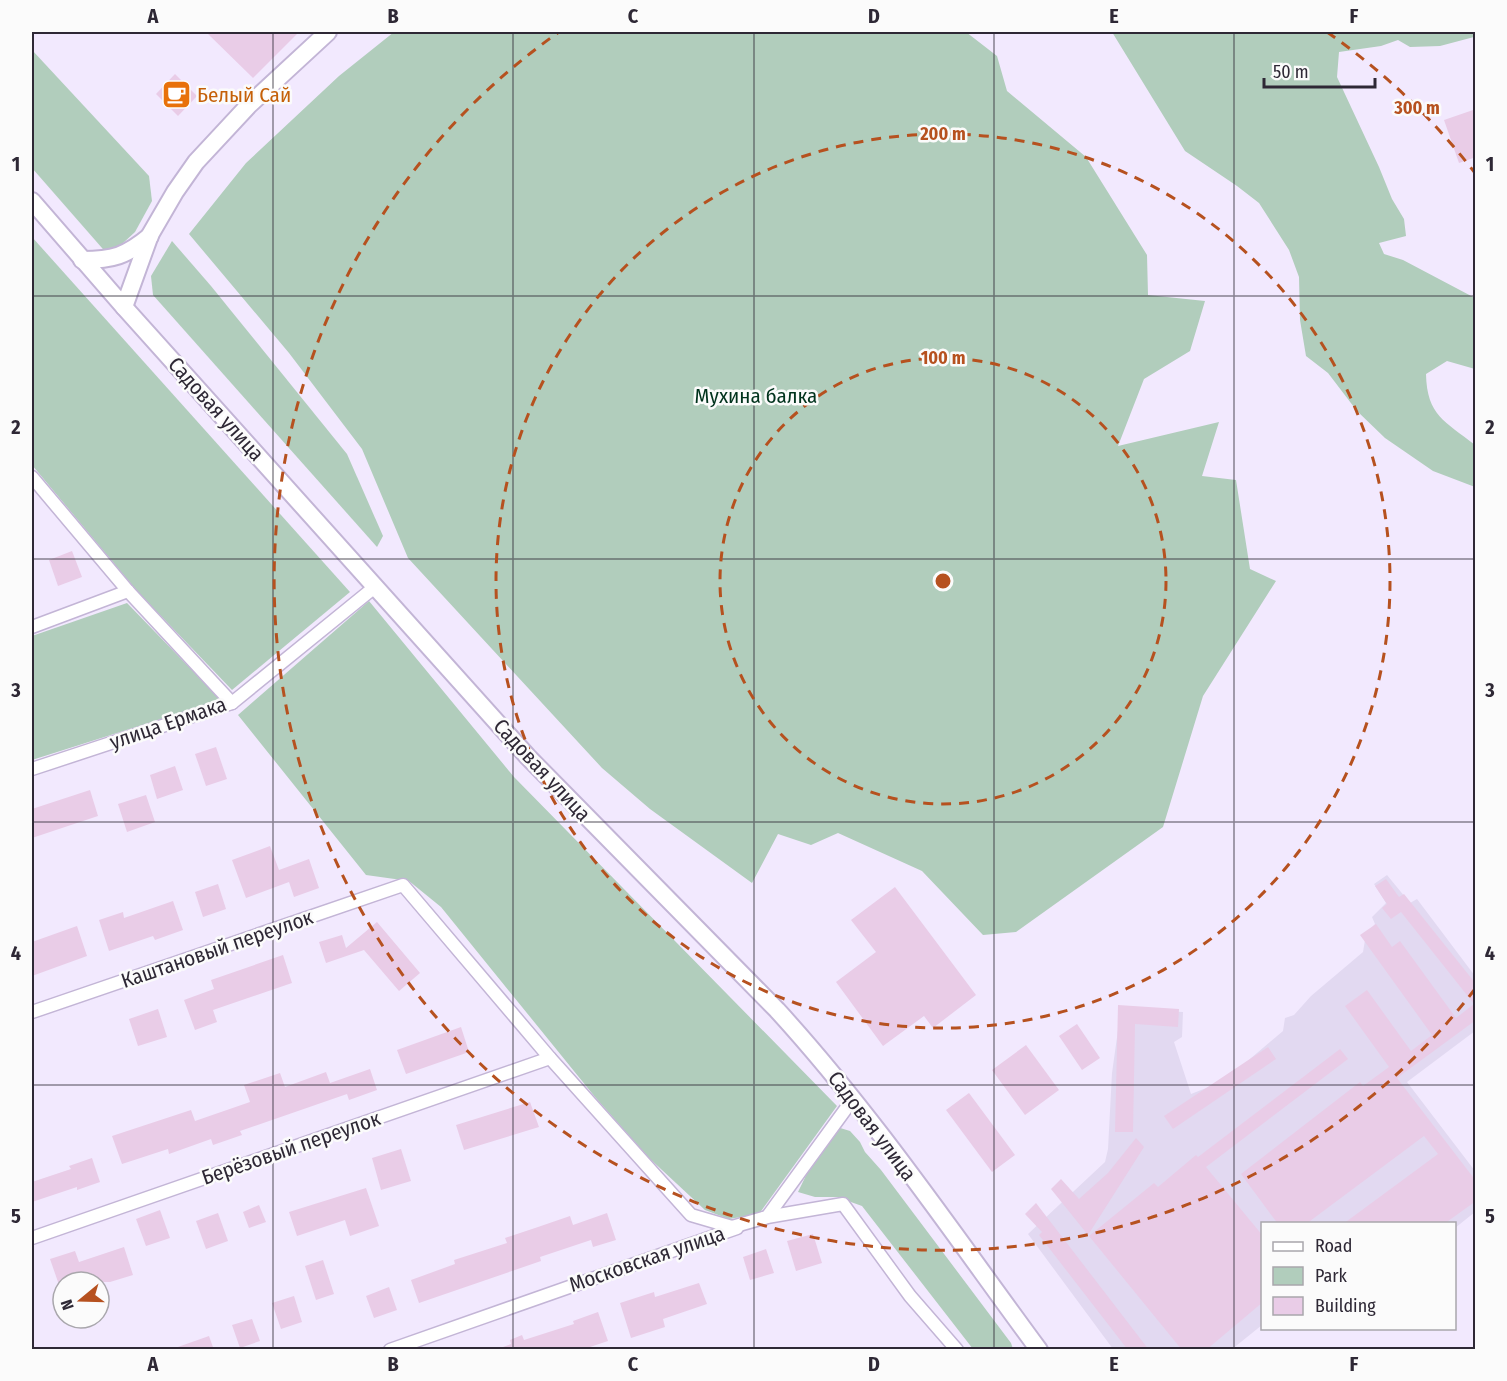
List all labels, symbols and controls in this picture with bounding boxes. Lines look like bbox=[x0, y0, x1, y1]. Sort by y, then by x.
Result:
text: A bbox=[147, 4, 160, 28]
text: B bbox=[387, 4, 399, 28]
text: C bbox=[628, 4, 639, 28]
text: D bbox=[868, 4, 880, 28]
text: E bbox=[1109, 4, 1119, 28]
text: F bbox=[1350, 4, 1359, 28]
scale bar bbox=[1264, 51, 1375, 89]
text: 50 m bbox=[1273, 61, 1309, 83]
cafe icon: Белый Сай bbox=[160, 79, 192, 111]
place label: Белый Сай bbox=[197, 82, 291, 108]
text: 300 m bbox=[1393, 97, 1440, 119]
text: 200 m bbox=[919, 123, 966, 145]
text: 1 bbox=[12, 152, 20, 176]
text: 1 bbox=[1486, 152, 1494, 176]
text: 100 m bbox=[921, 347, 965, 369]
street label: Садовая улица bbox=[163, 352, 269, 466]
park label: Мухина балка bbox=[695, 383, 817, 409]
text: 2 bbox=[10, 415, 21, 439]
text: 2 bbox=[1484, 415, 1495, 439]
centre of rings bbox=[933, 571, 953, 591]
text: 3 bbox=[10, 678, 21, 702]
text: 3 bbox=[1484, 678, 1495, 702]
street label: улица Ермака bbox=[106, 691, 230, 755]
street label: Садовая улица bbox=[488, 713, 596, 827]
street label: Каштановый переулок bbox=[118, 904, 316, 994]
text: 4 bbox=[11, 941, 21, 965]
text: 4 bbox=[1485, 941, 1495, 965]
street label: Садовая улица bbox=[822, 1066, 922, 1186]
street label: Берёзовый переулок bbox=[198, 1105, 384, 1191]
text: 5 bbox=[11, 1204, 21, 1228]
text: 5 bbox=[1485, 1204, 1495, 1228]
street label: Московская улица bbox=[566, 1220, 728, 1298]
legend bbox=[1261, 1222, 1456, 1330]
text: Road bbox=[1315, 1235, 1352, 1257]
text: Park bbox=[1315, 1265, 1348, 1287]
north arrow bbox=[51, 1270, 111, 1330]
text: Building bbox=[1315, 1295, 1376, 1317]
text: N bbox=[57, 1297, 78, 1312]
text: A bbox=[147, 1352, 160, 1376]
text: B bbox=[387, 1352, 399, 1376]
text: C bbox=[628, 1352, 639, 1376]
text: D bbox=[868, 1352, 880, 1376]
text: E bbox=[1109, 1352, 1119, 1376]
text: F bbox=[1350, 1352, 1359, 1376]

